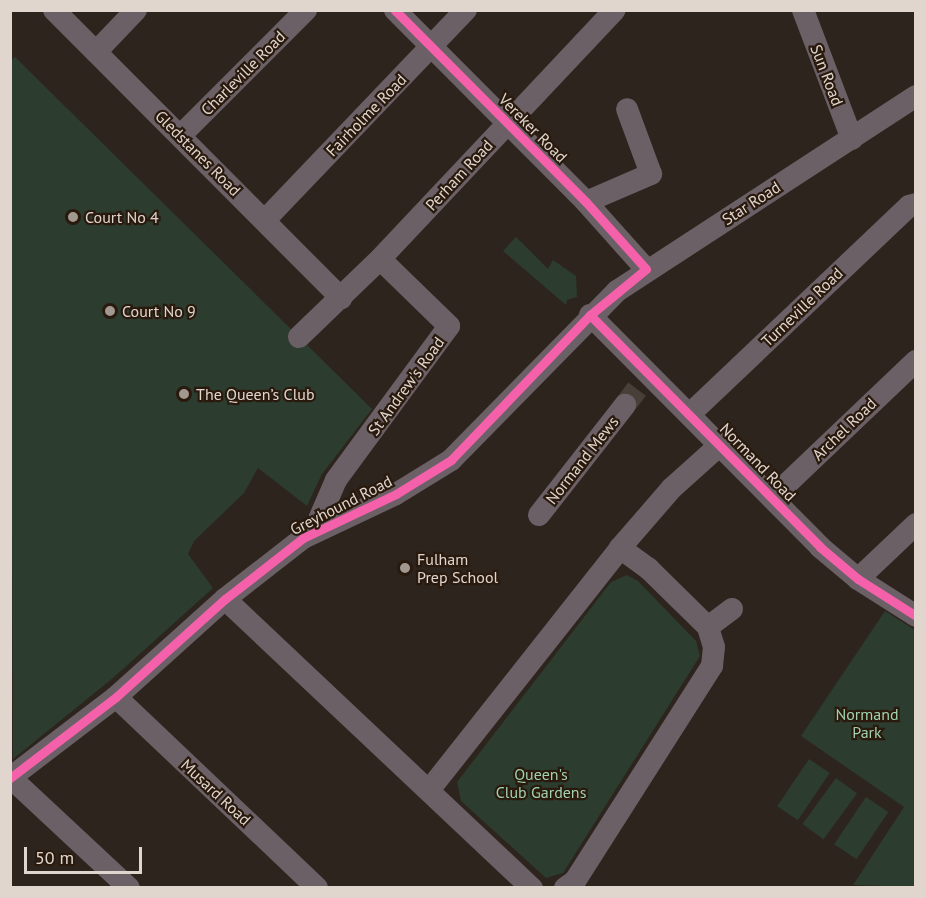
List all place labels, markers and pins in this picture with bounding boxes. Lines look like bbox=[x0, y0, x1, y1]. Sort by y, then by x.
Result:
place label: Court No 4 bbox=[85, 207, 159, 227]
marker: Court No 4 bbox=[66, 210, 80, 224]
place label: Court No 9 bbox=[122, 301, 196, 321]
marker: Court No 9 bbox=[103, 304, 117, 318]
place label: The Queen’s Club bbox=[196, 384, 315, 404]
marker: The Queen’s Club bbox=[177, 387, 191, 401]
place label: Fulham Prep School bbox=[417, 549, 498, 587]
marker: Fulham Prep School bbox=[398, 561, 412, 575]

